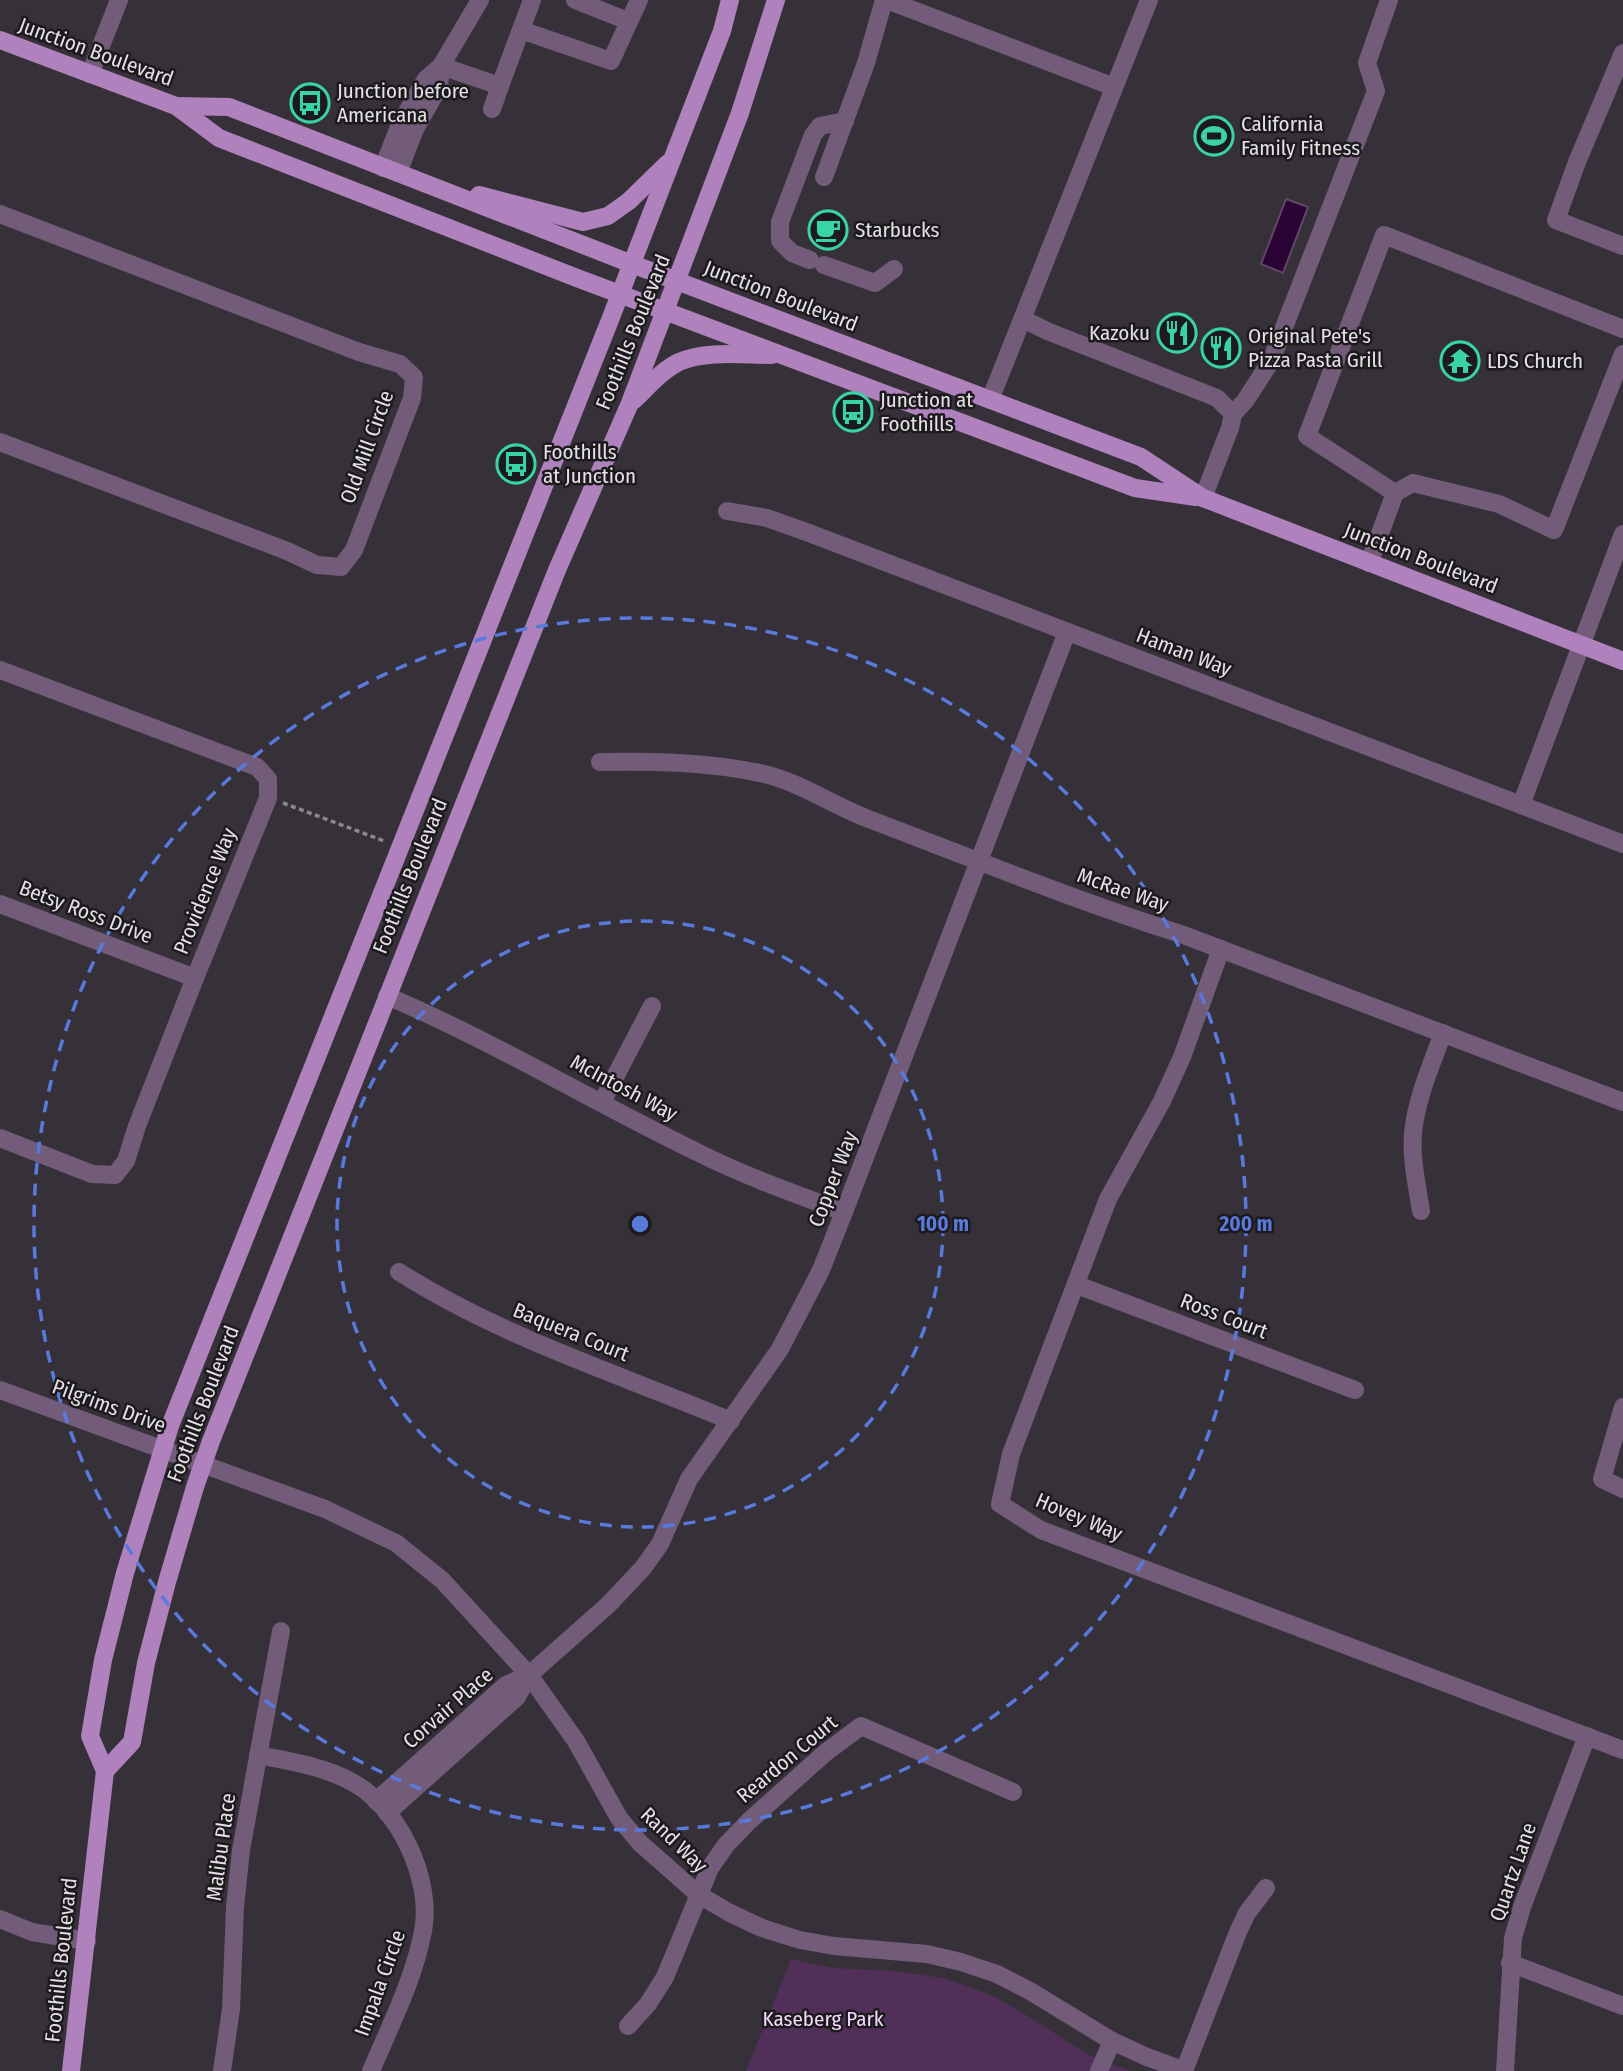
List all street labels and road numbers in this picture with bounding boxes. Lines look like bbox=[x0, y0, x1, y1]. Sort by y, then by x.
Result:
street label: Junction Boulevard bbox=[15, 12, 177, 92]
street label: Foothills Boulevard bbox=[590, 250, 676, 414]
street label: Junction Boulevard bbox=[700, 255, 862, 337]
street label: Old Mill Circle bbox=[335, 387, 399, 507]
street label: Junction Boulevard bbox=[1340, 517, 1502, 599]
street label: Haman Way bbox=[1133, 622, 1236, 682]
street label: Foothills Boulevard bbox=[367, 794, 453, 958]
street label: Providence Way bbox=[168, 823, 242, 958]
street label: McRae Way bbox=[1074, 862, 1173, 918]
street label: Betsy Ross Drive bbox=[16, 875, 156, 949]
street label: McIntosh Way bbox=[566, 1049, 683, 1127]
street label: Copper Way bbox=[803, 1127, 863, 1231]
street label: Ross Court bbox=[1177, 1288, 1271, 1345]
street label: Baquera Court bbox=[509, 1297, 633, 1367]
street label: Foothills Boulevard bbox=[161, 1322, 245, 1486]
street label: Pilgrims Drive bbox=[49, 1373, 169, 1439]
street label: Hovey Way bbox=[1032, 1487, 1127, 1547]
street label: Corvair Place bbox=[398, 1662, 498, 1754]
street label: Reardon Court bbox=[731, 1709, 843, 1809]
street label: Malibu Place bbox=[201, 1792, 241, 1902]
street label: Rand Way bbox=[635, 1802, 713, 1879]
street label: Quartz Lane bbox=[1484, 1819, 1542, 1925]
street label: Foothills Boulevard bbox=[39, 1876, 83, 2044]
street label: Impala Circle bbox=[349, 1926, 411, 2040]

